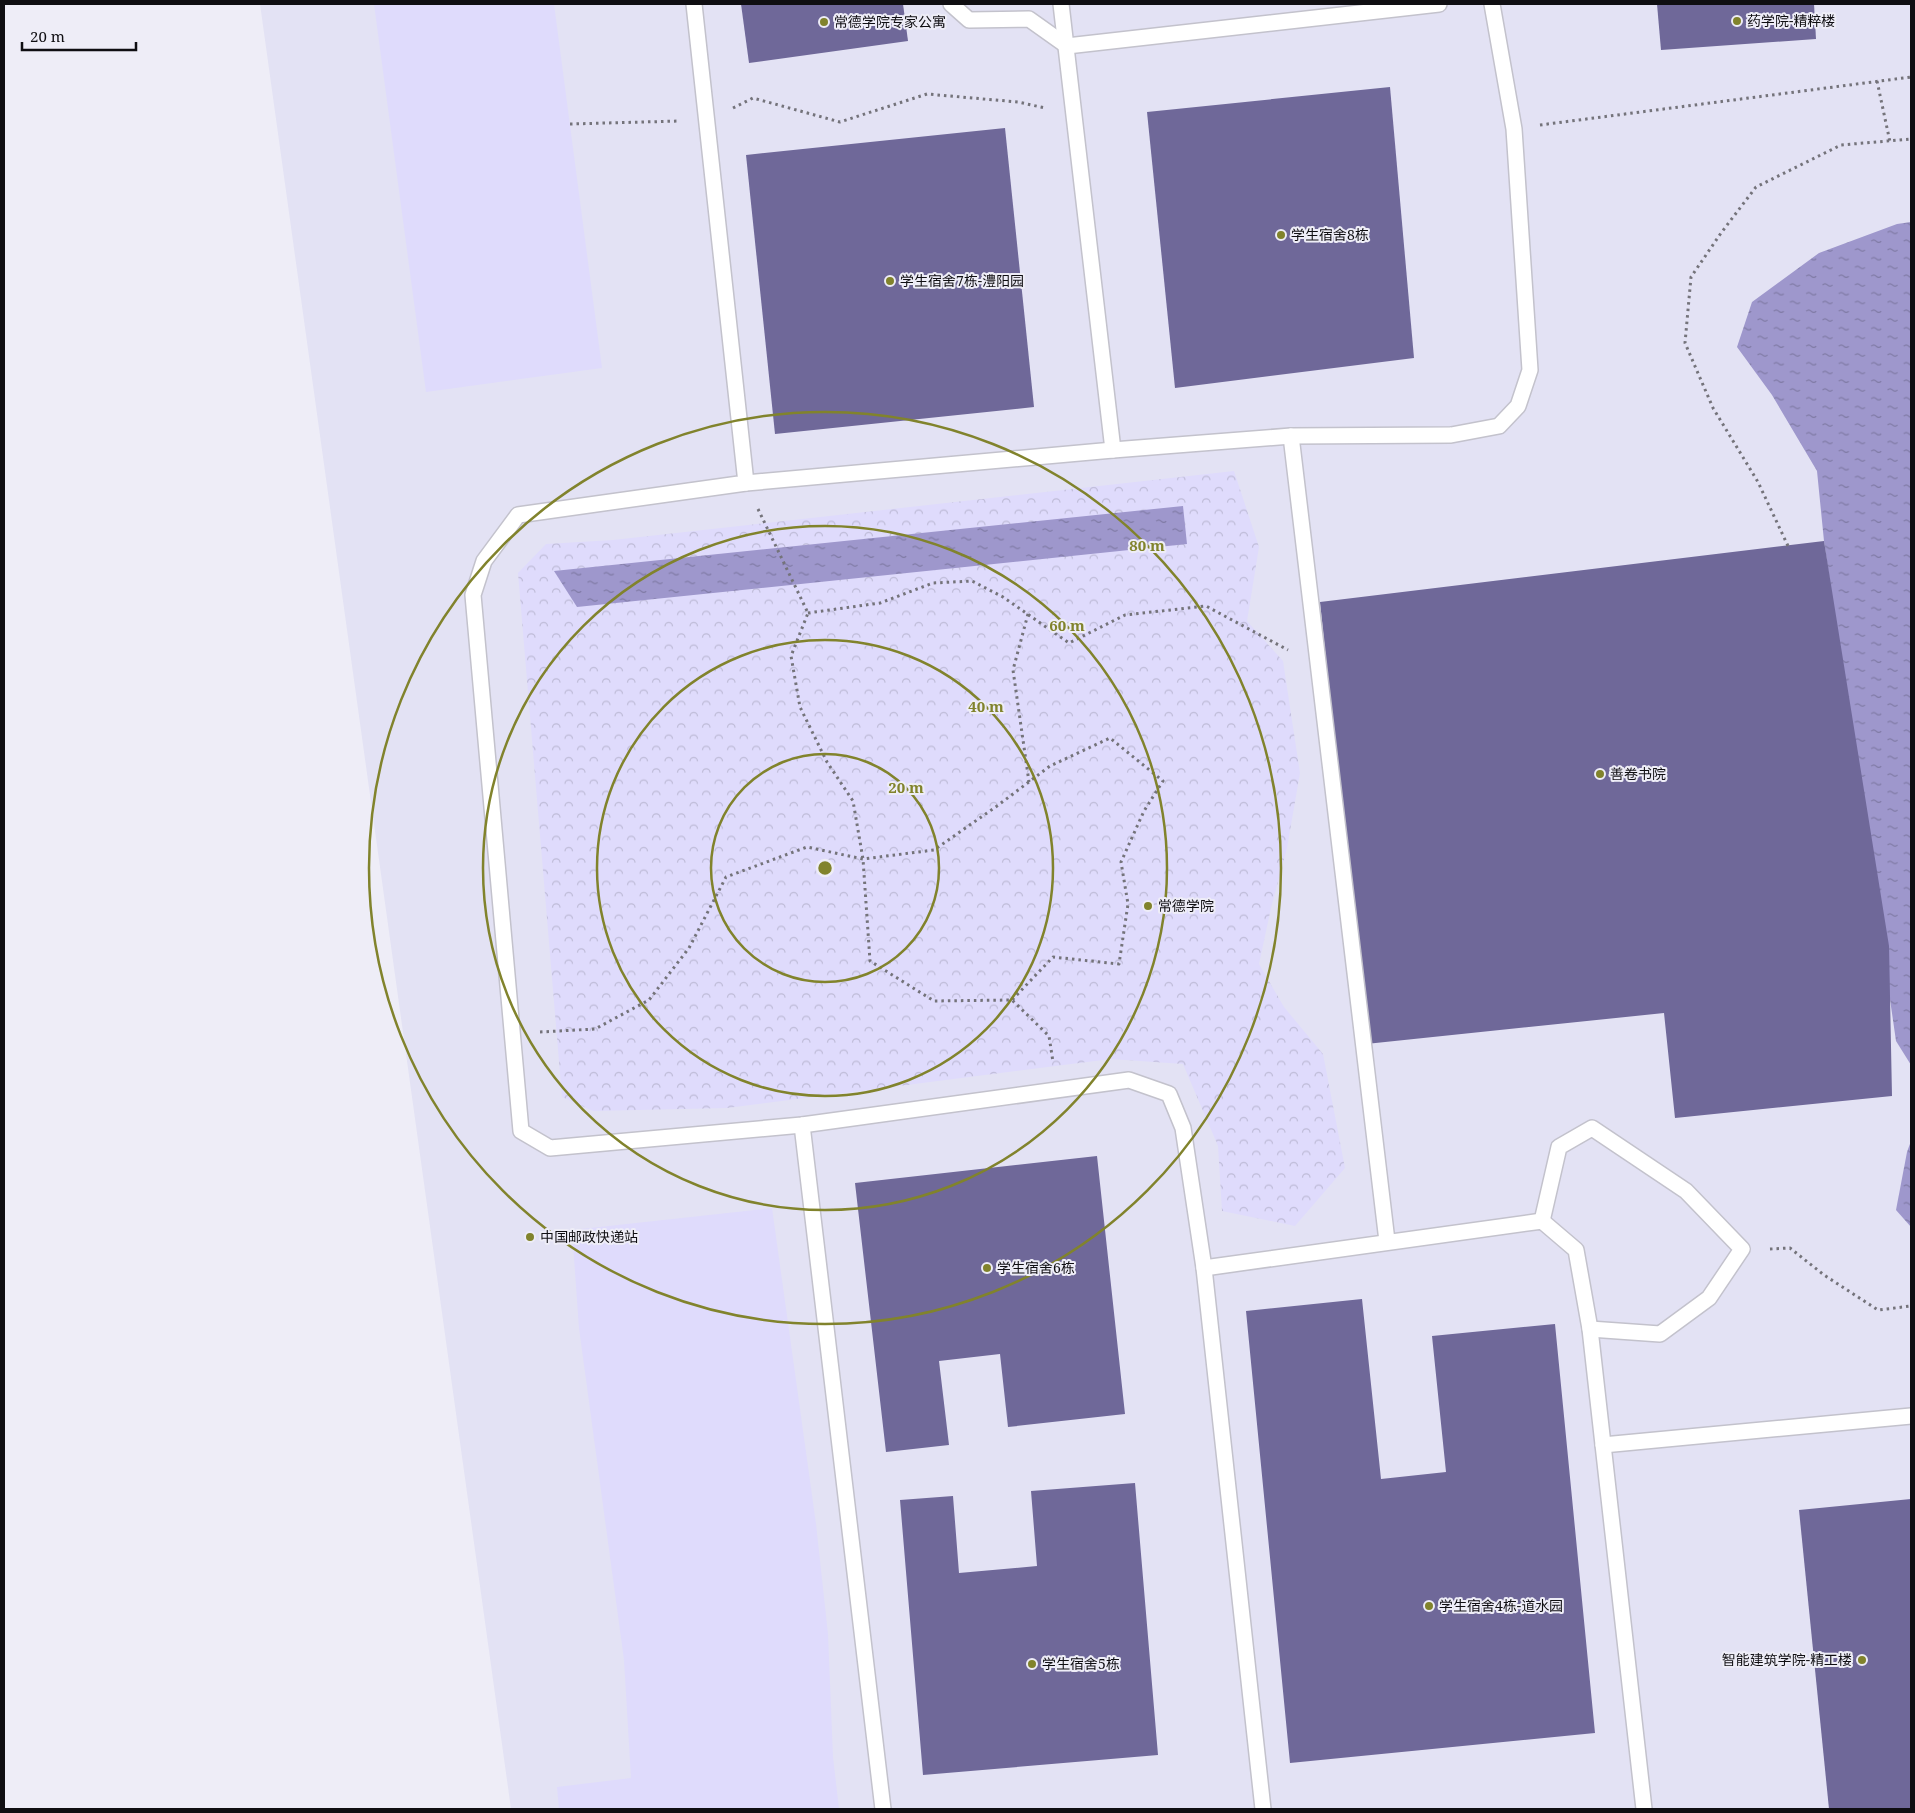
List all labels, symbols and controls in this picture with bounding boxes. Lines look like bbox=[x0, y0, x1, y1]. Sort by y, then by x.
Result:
place label: 药学院-精粹楼 bbox=[1747, 11, 1835, 30]
place label: 常德学院专家公寓 bbox=[834, 12, 946, 31]
marker: 药学院-精粹楼 bbox=[1731, 15, 1743, 27]
marker: 常德学院专家公寓 bbox=[818, 16, 830, 28]
scale bar bbox=[22, 20, 136, 52]
text: 20 m bbox=[30, 26, 65, 46]
place label: 学生宿舍8栋 bbox=[1291, 225, 1369, 244]
marker: 学生宿舍8栋 bbox=[1275, 229, 1287, 241]
place label: 学生宿舍7栋-澧阳园 bbox=[900, 271, 1024, 290]
marker: 学生宿舍7栋-澧阳园 bbox=[884, 275, 896, 287]
text: 80 m bbox=[1129, 535, 1165, 555]
text: 60 m bbox=[1049, 615, 1085, 635]
text: 40 m bbox=[968, 696, 1004, 716]
place label: 善卷书院 bbox=[1610, 764, 1666, 783]
marker: 善卷书院 bbox=[1594, 768, 1606, 780]
text: 20 m bbox=[888, 777, 924, 797]
centre of rings bbox=[816, 859, 834, 877]
place label: 常德学院 bbox=[1158, 896, 1214, 915]
marker: 常德学院 bbox=[1142, 900, 1154, 912]
place label: 中国邮政快递站 bbox=[540, 1227, 638, 1246]
marker: 中国邮政快递站 bbox=[524, 1231, 536, 1243]
place label: 学生宿舍6栋 bbox=[997, 1258, 1075, 1277]
marker: 学生宿舍6栋 bbox=[981, 1262, 993, 1274]
place label: 学生宿舍4栋-道水园 bbox=[1439, 1596, 1563, 1615]
marker: 学生宿舍4栋-道水园 bbox=[1423, 1600, 1435, 1612]
place label: 智能建筑学院-精工楼 bbox=[1722, 1650, 1852, 1669]
place label: 学生宿舍5栋 bbox=[1042, 1654, 1120, 1673]
marker: 智能建筑学院-精工楼 bbox=[1856, 1654, 1868, 1666]
marker: 学生宿舍5栋 bbox=[1026, 1658, 1038, 1670]

